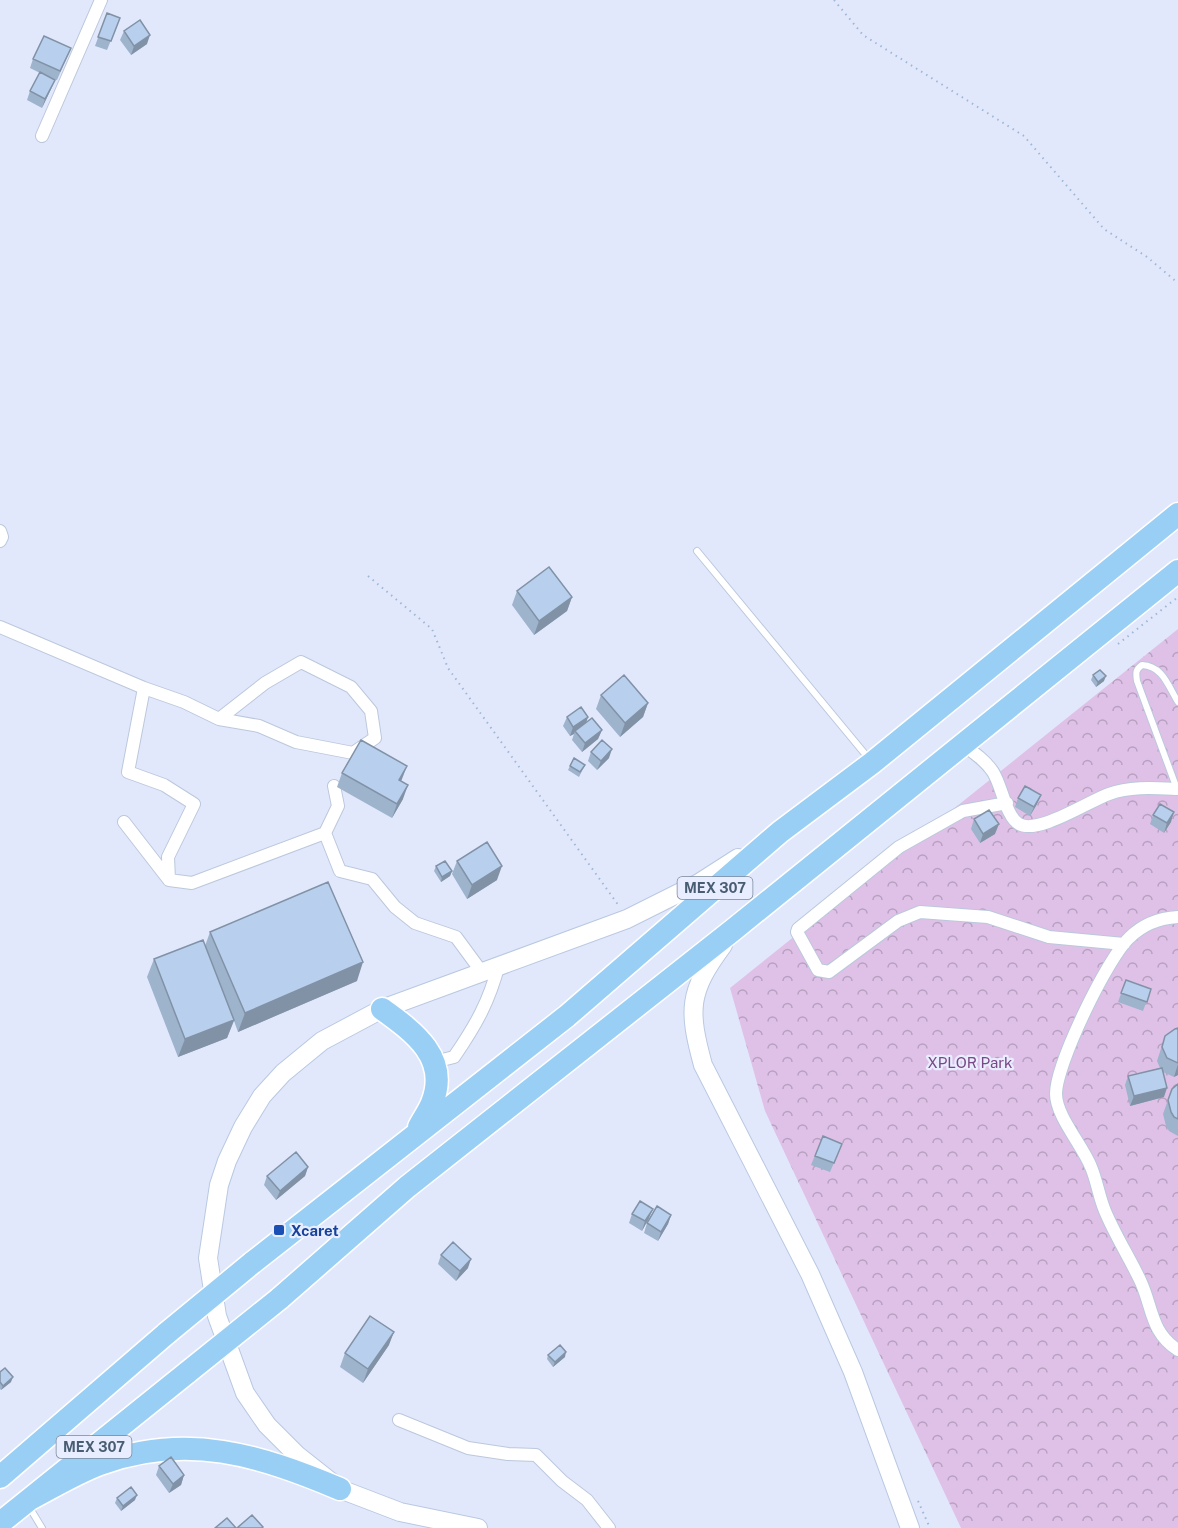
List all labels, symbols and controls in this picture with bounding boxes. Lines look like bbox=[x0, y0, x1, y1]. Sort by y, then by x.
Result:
road number: MEX 307 bbox=[678, 877, 752, 899]
park label: XPLOR Park bbox=[927, 1054, 1013, 1071]
place label: Xcaret bbox=[291, 1222, 339, 1239]
marker: Xcaret bbox=[272, 1223, 286, 1237]
road number: MEX 307 bbox=[56, 1436, 132, 1458]

